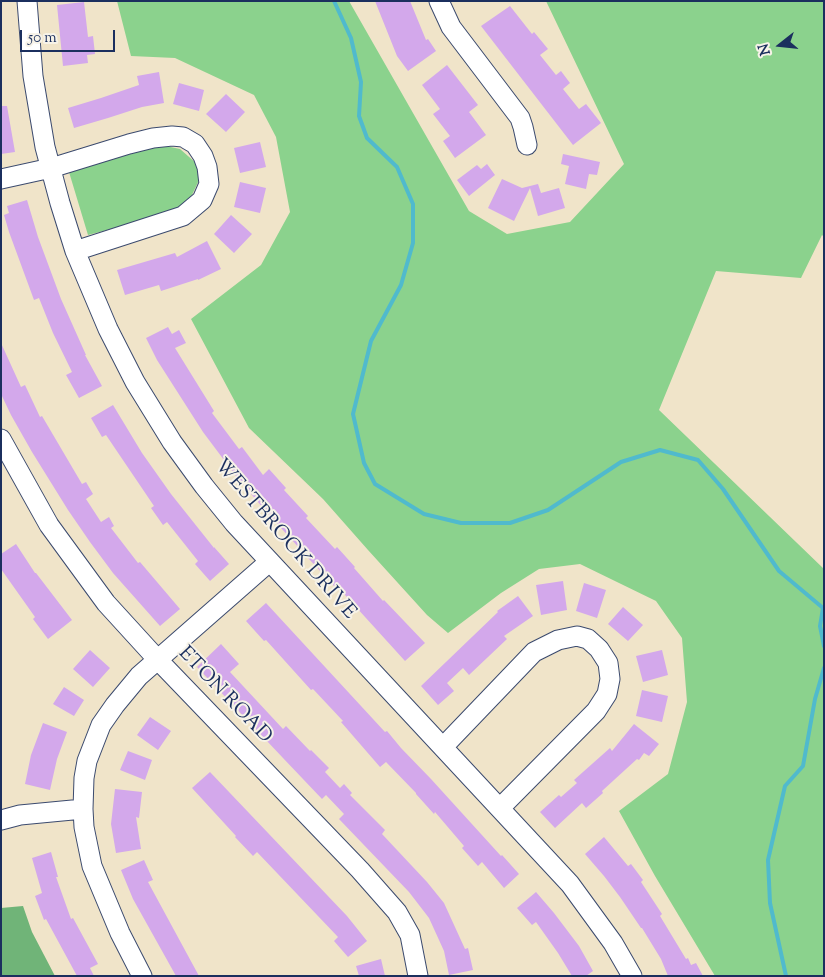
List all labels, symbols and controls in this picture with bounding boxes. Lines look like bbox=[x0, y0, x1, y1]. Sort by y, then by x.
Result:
scale bar bbox=[22, 20, 118, 52]
north arrow bbox=[755, 20, 805, 70]
text: 50 m bbox=[28, 28, 57, 49]
text: N bbox=[754, 41, 777, 57]
street label: WESTBROOK DRIVE bbox=[208, 455, 360, 625]
street label: ETON ROAD bbox=[172, 643, 276, 749]

